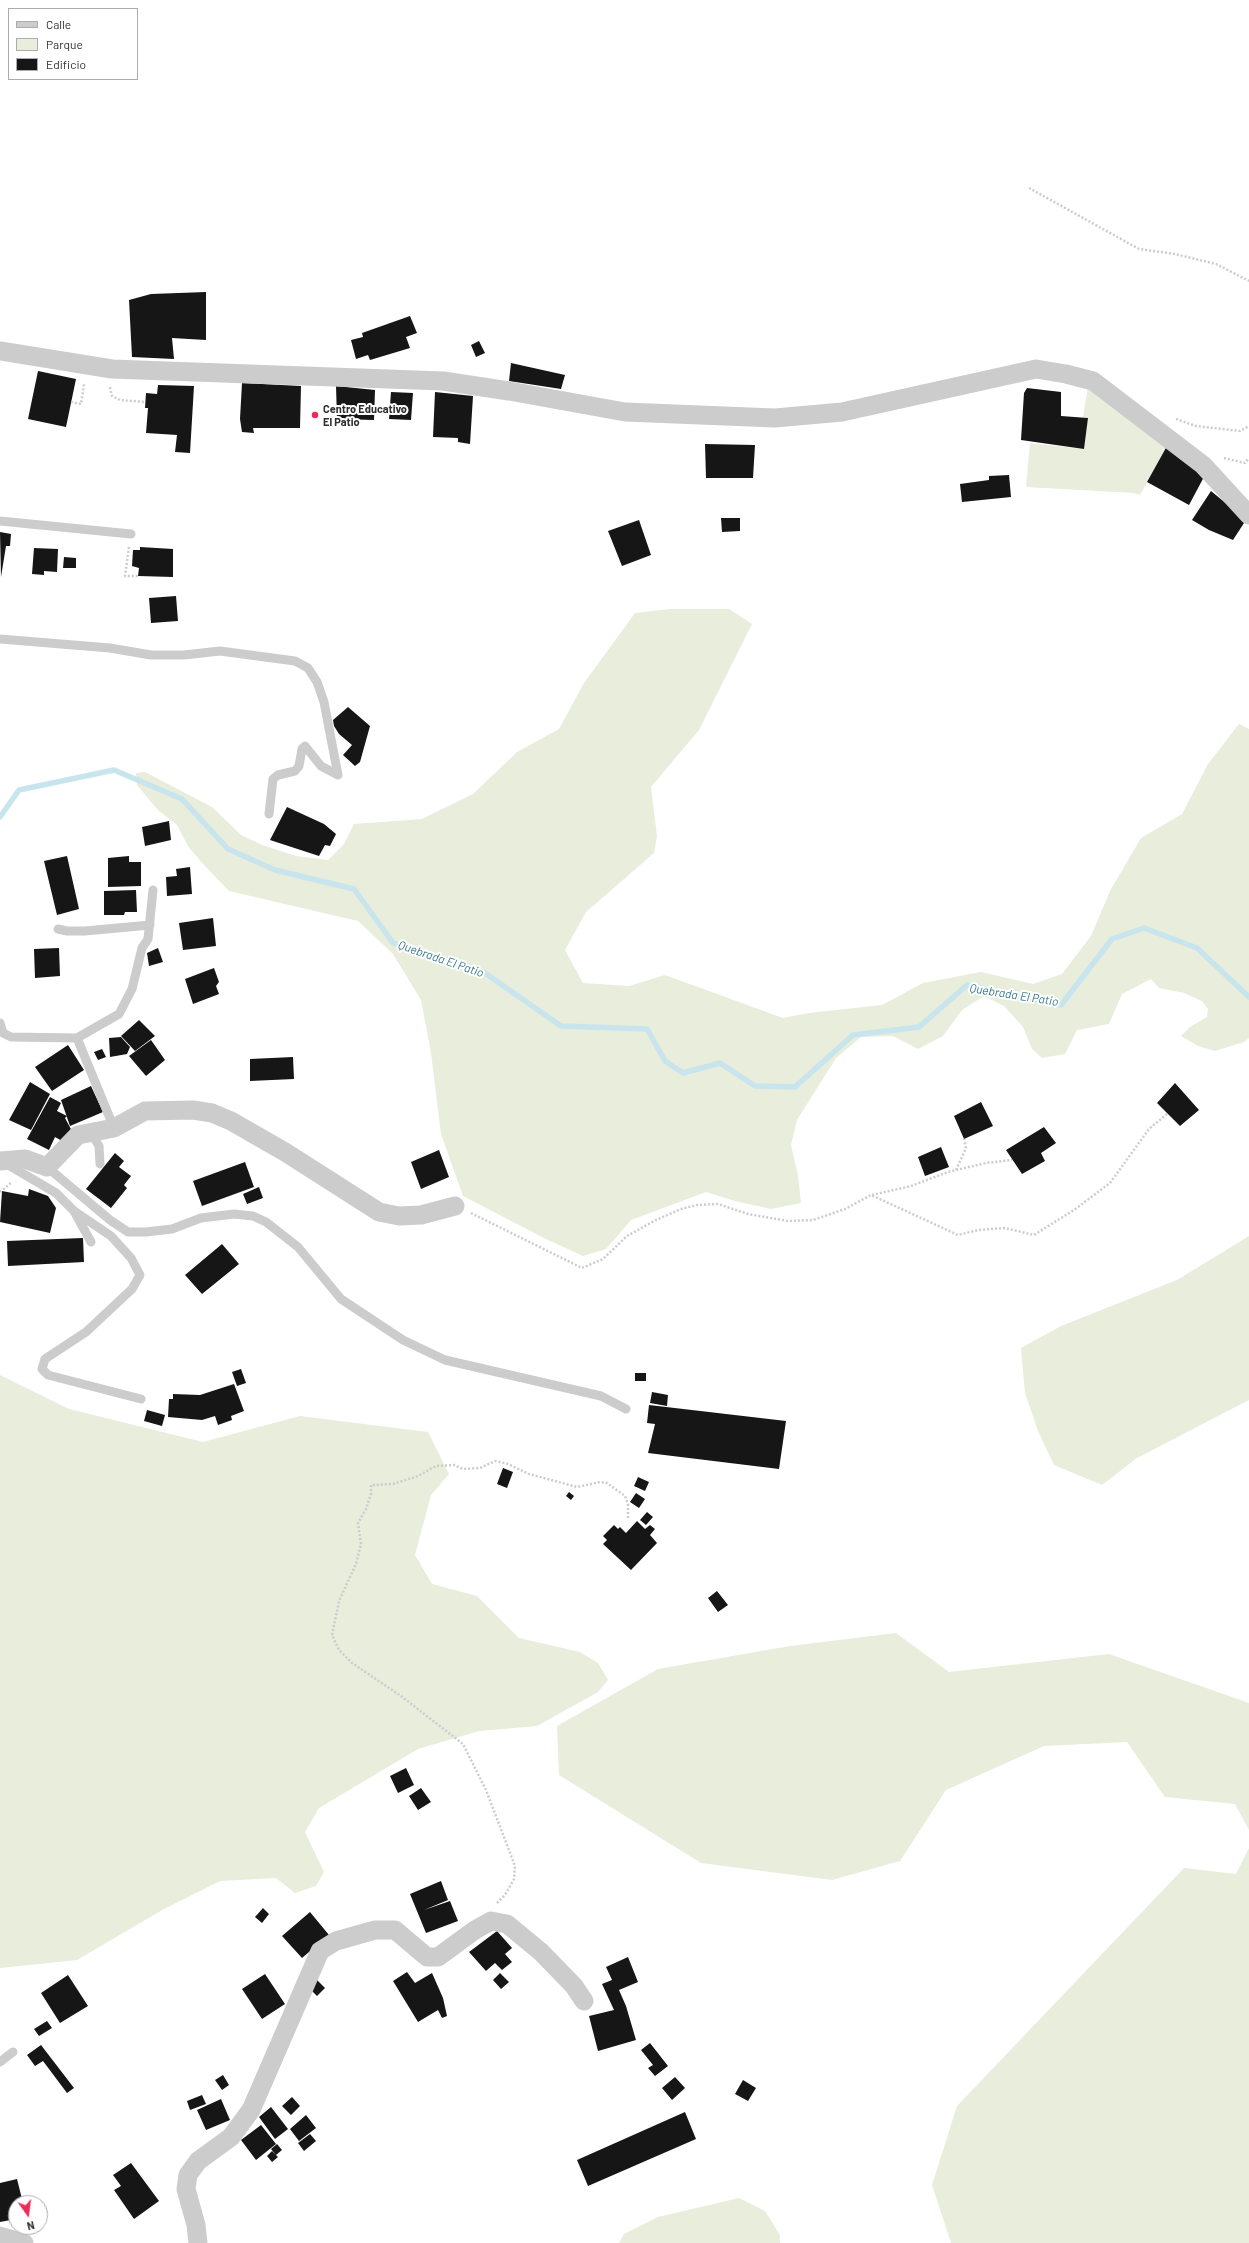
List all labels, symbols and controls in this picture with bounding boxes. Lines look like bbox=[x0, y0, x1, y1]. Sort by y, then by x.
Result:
legend bbox=[8, 8, 138, 80]
text: Calle bbox=[46, 17, 71, 31]
text: Parque bbox=[46, 37, 83, 51]
text: Edificio bbox=[46, 57, 86, 71]
place label: Centro Educativo El Patio bbox=[323, 402, 407, 428]
marker: Centro Educativo El Patio bbox=[310, 410, 320, 420]
water label: Quebrada El Patio bbox=[396, 938, 486, 980]
water label: Quebrada El Patio bbox=[969, 981, 1059, 1009]
north arrow bbox=[8, 2195, 48, 2235]
text: N bbox=[26, 2219, 36, 2233]

